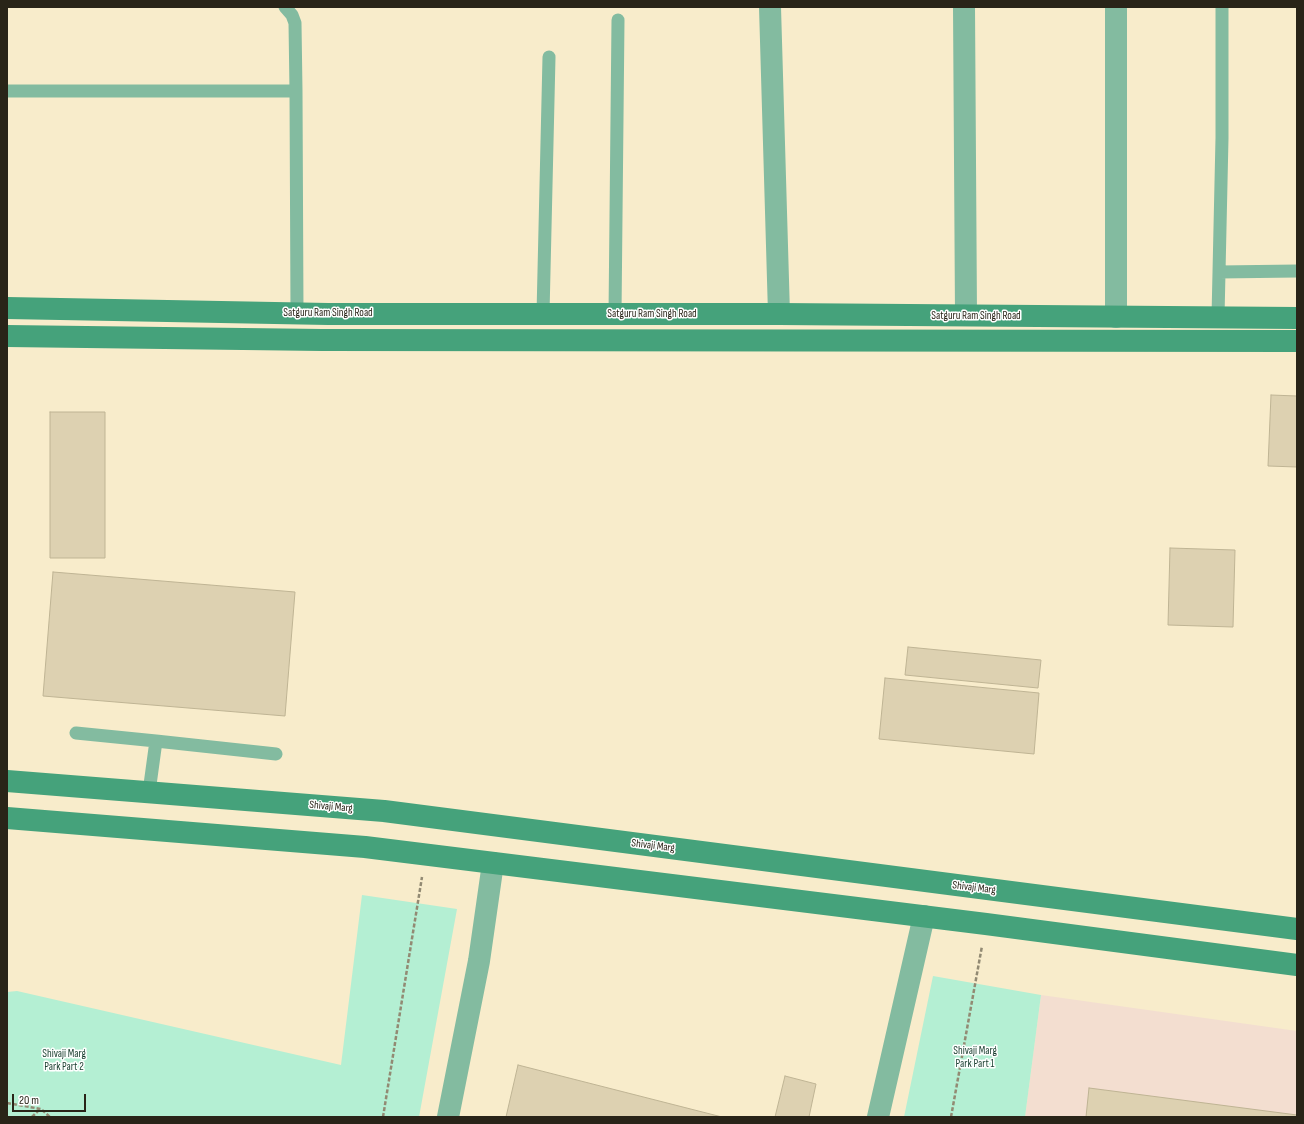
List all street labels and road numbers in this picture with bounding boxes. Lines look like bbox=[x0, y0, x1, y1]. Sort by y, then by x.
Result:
street label: Satguru Ram Singh Road bbox=[283, 306, 373, 320]
street label: Satguru Ram Singh Road bbox=[607, 307, 697, 321]
street label: Satguru Ram Singh Road bbox=[931, 309, 1021, 323]
street label: Shivaji Marg bbox=[309, 799, 353, 815]
street label: Shivaji Marg bbox=[631, 837, 675, 855]
street label: Shivaji Marg bbox=[952, 879, 996, 897]

